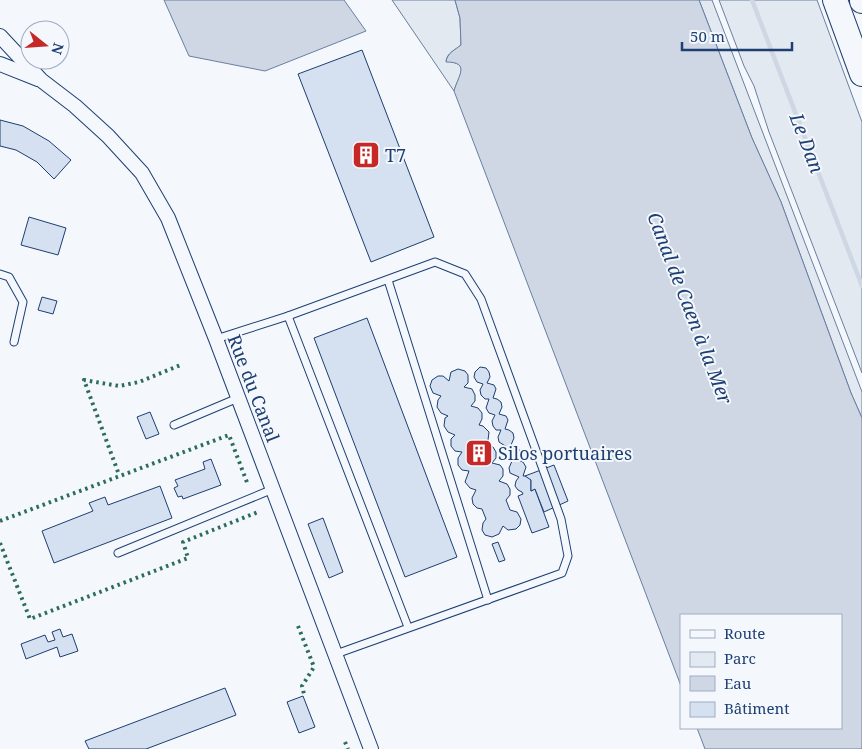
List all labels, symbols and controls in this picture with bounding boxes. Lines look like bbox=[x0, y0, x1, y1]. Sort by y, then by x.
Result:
north arrow bbox=[20, 20, 70, 70]
scale bar bbox=[682, 20, 792, 52]
text: 50 m bbox=[690, 26, 725, 46]
text: N bbox=[47, 41, 69, 57]
water label: Le Dan bbox=[783, 108, 831, 177]
building icon: T7 bbox=[351, 140, 381, 170]
place label: T7 bbox=[385, 143, 406, 167]
water label: Canal de Caen à la Mer bbox=[641, 208, 739, 408]
street label: Rue du Canal bbox=[223, 331, 286, 446]
building icon: Silos portuaires bbox=[464, 438, 494, 468]
place label: Silos portuaires bbox=[498, 441, 632, 465]
legend bbox=[680, 614, 842, 729]
text: Route bbox=[724, 623, 765, 643]
text: Parc bbox=[724, 648, 756, 668]
text: Eau bbox=[724, 673, 752, 693]
text: Bâtiment bbox=[724, 698, 790, 718]

